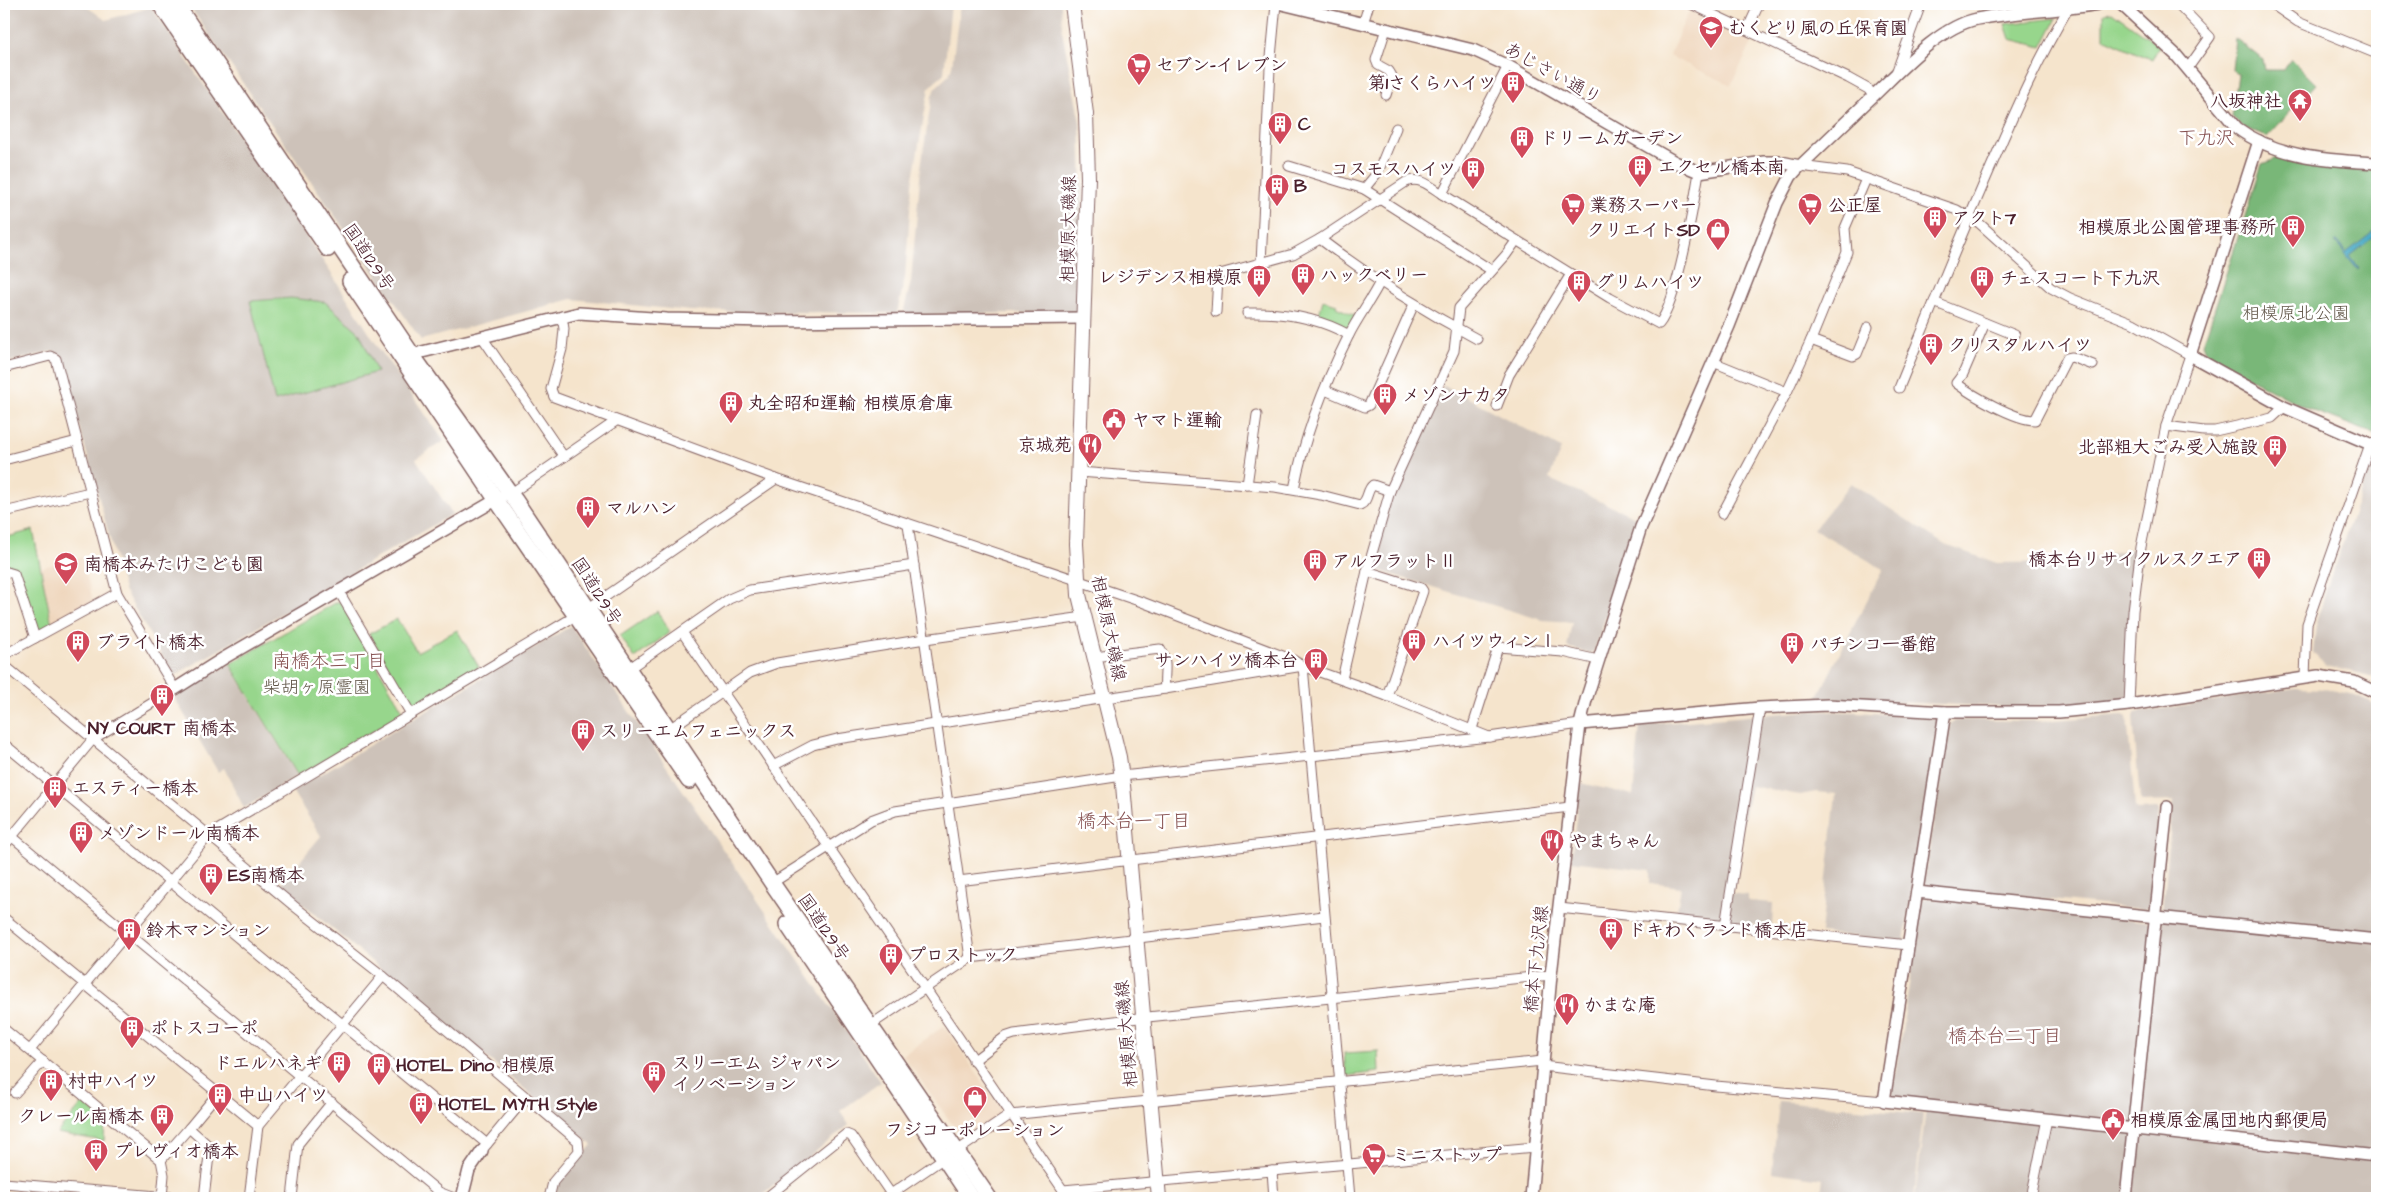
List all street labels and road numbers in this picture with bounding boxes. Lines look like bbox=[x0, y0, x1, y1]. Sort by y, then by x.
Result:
street label: あじさい通り bbox=[1499, 36, 1606, 111]
street label: 相模原大磯線 bbox=[1055, 175, 1082, 283]
street label: 国道129号 bbox=[337, 218, 400, 296]
street label: 国道129号 bbox=[565, 552, 628, 630]
street label: 相模原大磯線 bbox=[1085, 573, 1132, 684]
street label: 国道129号 bbox=[792, 888, 855, 966]
street label: 橋本下九沢線 bbox=[1518, 904, 1555, 1014]
street label: 相模原大磯線 bbox=[1109, 979, 1144, 1089]

